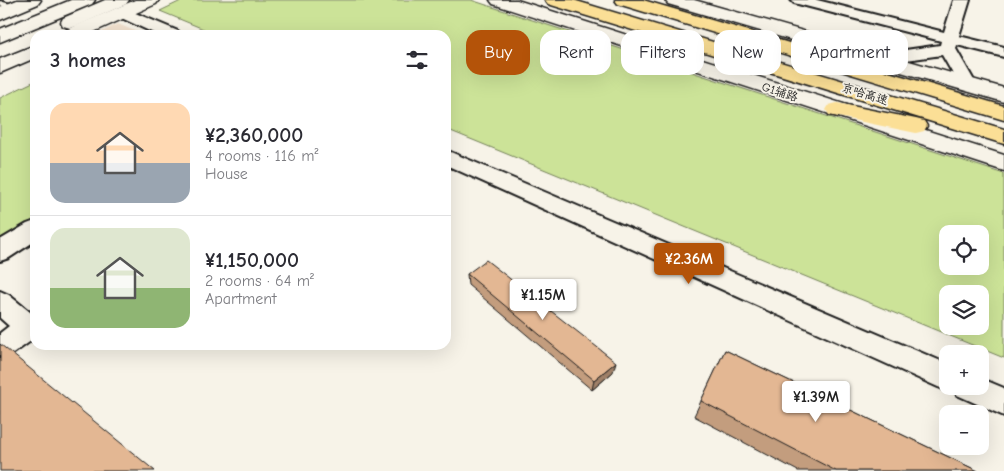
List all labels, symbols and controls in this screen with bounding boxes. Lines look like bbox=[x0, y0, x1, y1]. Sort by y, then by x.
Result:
chip: Buy bbox=[466, 30, 530, 75]
chip: Rent bbox=[540, 30, 611, 75]
chip: Filters bbox=[621, 30, 704, 75]
chip: New bbox=[714, 30, 781, 75]
chip: Apartment bbox=[791, 30, 908, 75]
icon: filters bbox=[403, 46, 431, 74]
text: 3 homes bbox=[50, 48, 126, 72]
street label: G1辅路 bbox=[760, 80, 800, 104]
street label: 京哈高速 bbox=[840, 80, 890, 108]
icon: home bbox=[90, 123, 150, 183]
text: ¥2,360,000 bbox=[205, 123, 303, 147]
text: 4 rooms · 116 m² bbox=[205, 147, 318, 165]
text: House bbox=[205, 165, 248, 183]
map controls bbox=[939, 225, 989, 455]
button: locate bbox=[939, 225, 989, 275]
pin: ¥2.36M bbox=[648, 242, 730, 285]
icon: home bbox=[90, 248, 150, 308]
text: ¥1,150,000 bbox=[205, 248, 299, 272]
text: ¥2.36M bbox=[665, 250, 713, 268]
text: 2 rooms · 64 m² bbox=[205, 272, 314, 290]
pin: ¥1.15M bbox=[502, 278, 584, 321]
button: layers bbox=[939, 285, 989, 335]
text: ¥1.15M bbox=[521, 286, 565, 304]
text: Apartment bbox=[205, 290, 277, 308]
button: + bbox=[939, 345, 989, 395]
pin: ¥1.39M bbox=[775, 380, 857, 423]
text: ¥1.39M bbox=[793, 388, 839, 406]
button: − bbox=[939, 405, 989, 455]

